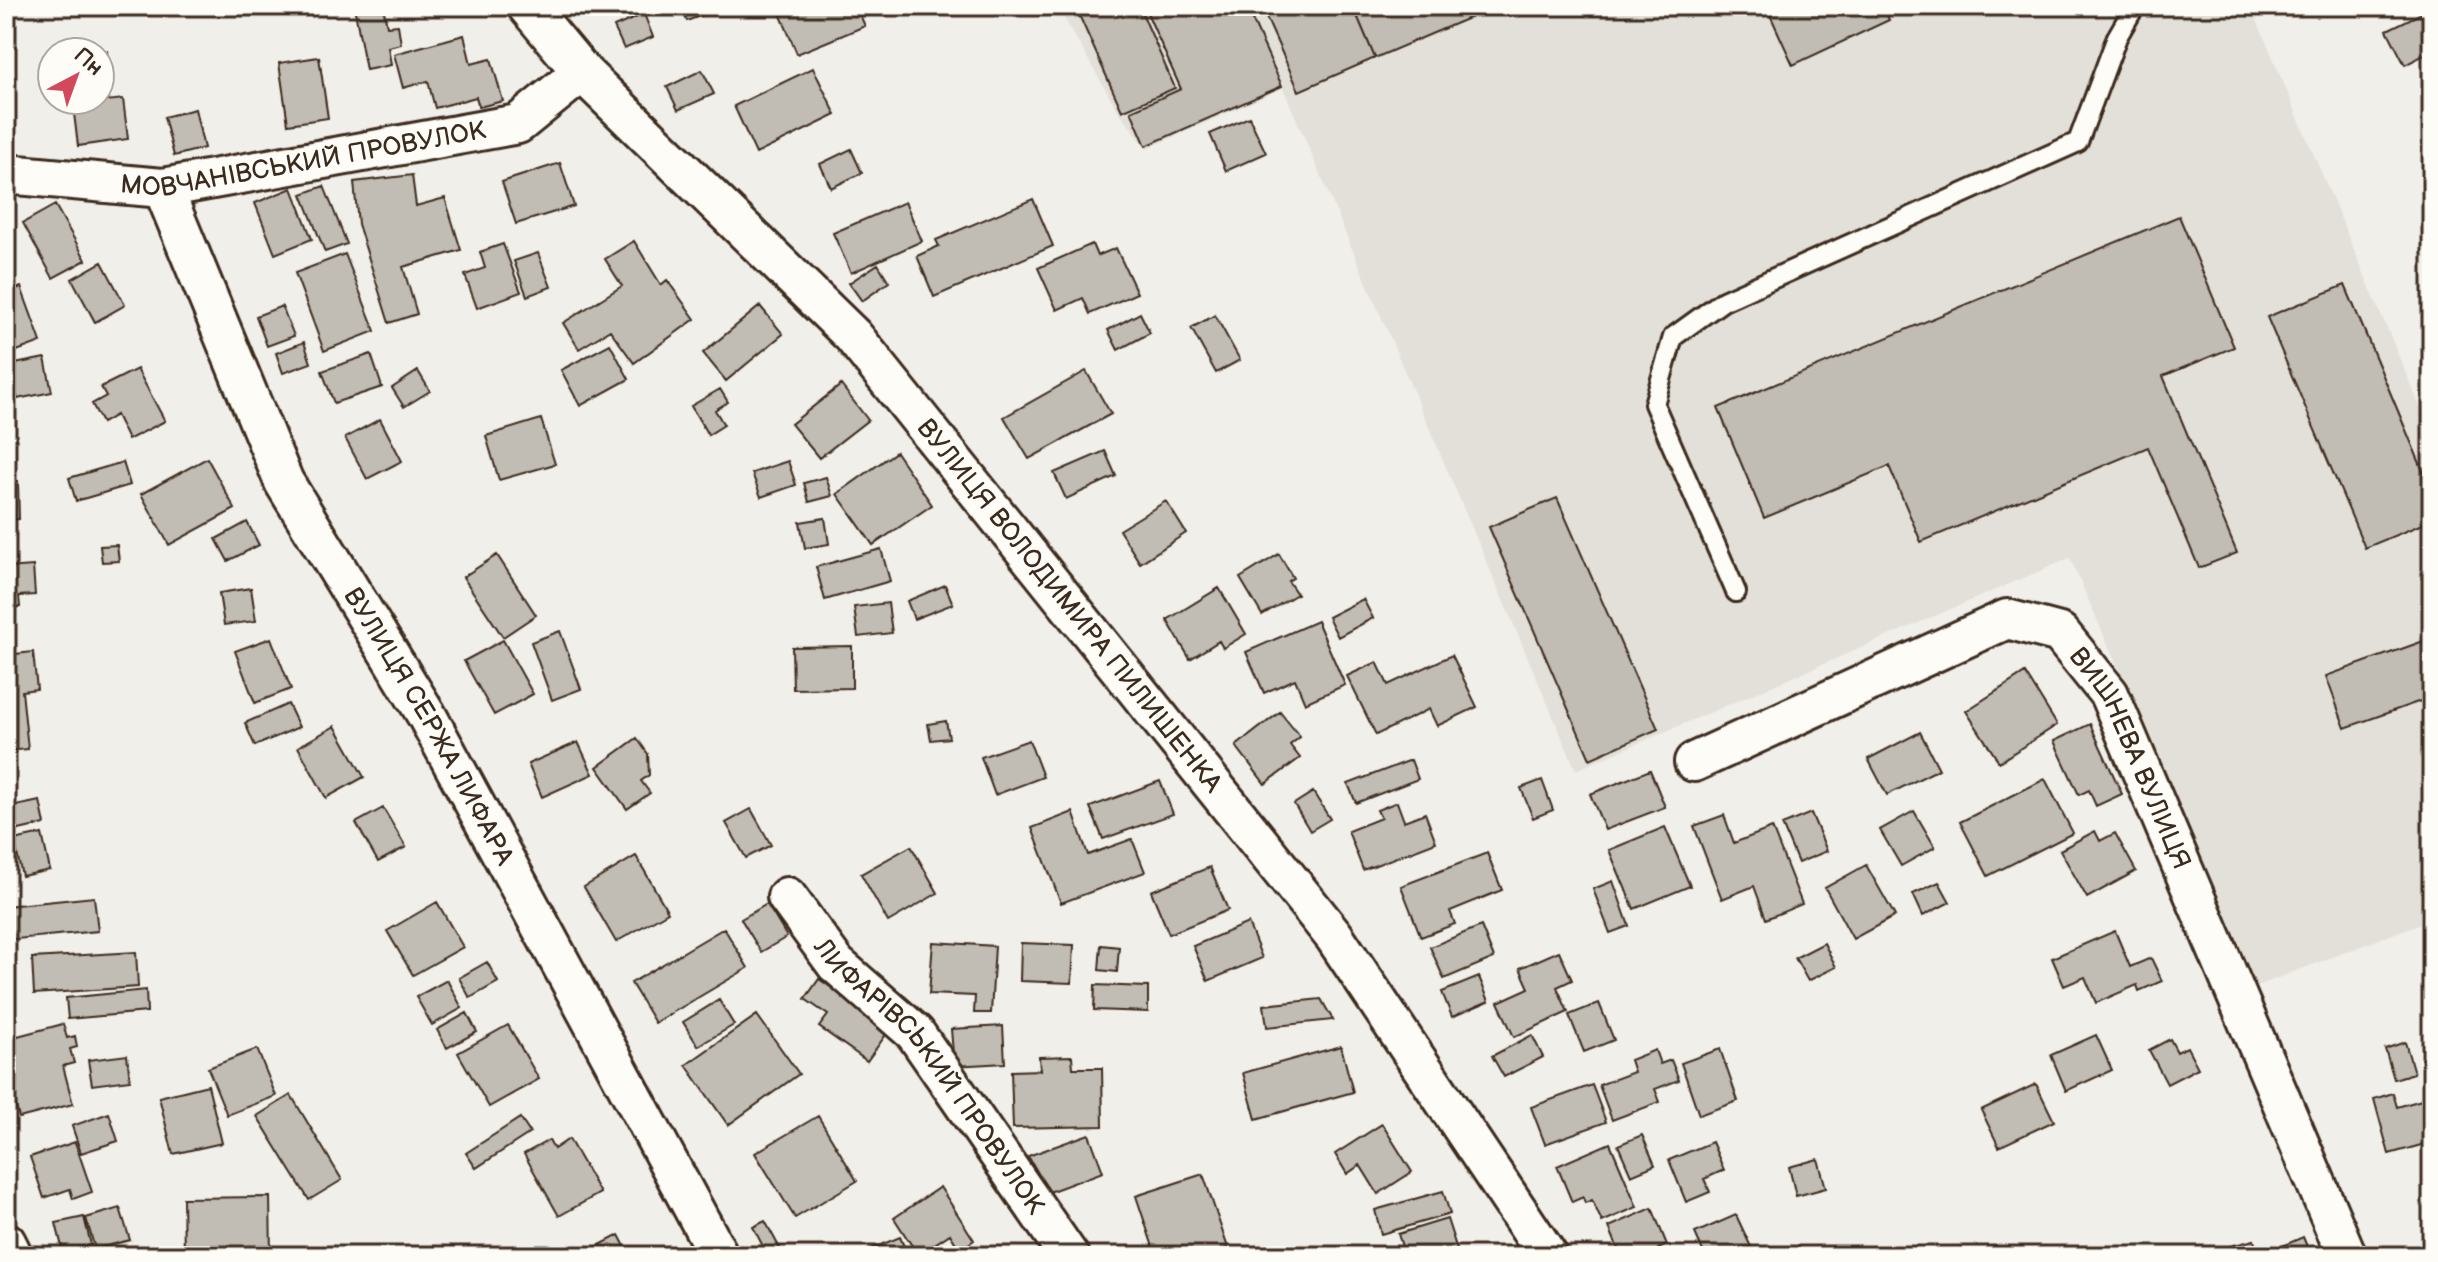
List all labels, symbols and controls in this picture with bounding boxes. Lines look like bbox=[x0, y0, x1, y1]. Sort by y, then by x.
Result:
north arrow bbox=[36, 36, 116, 116]
text: Пн bbox=[68, 42, 108, 82]
street label: МОВЧАНІВСЬКИЙ ПРОВУЛОК bbox=[119, 115, 488, 204]
street label: ВУЛИЦЯ ВОЛОДИМИРА ПИЛИШЕНКА bbox=[910, 413, 1228, 799]
street label: ВУЛИЦЯ СЕРЖА ЛИФАРА bbox=[337, 582, 520, 871]
street label: ВИШНЕВА ВУЛИЦЯ bbox=[2062, 641, 2197, 874]
street label: ЛИФАРІВСЬКИЙ ПРОВУЛОК bbox=[807, 932, 1051, 1220]

